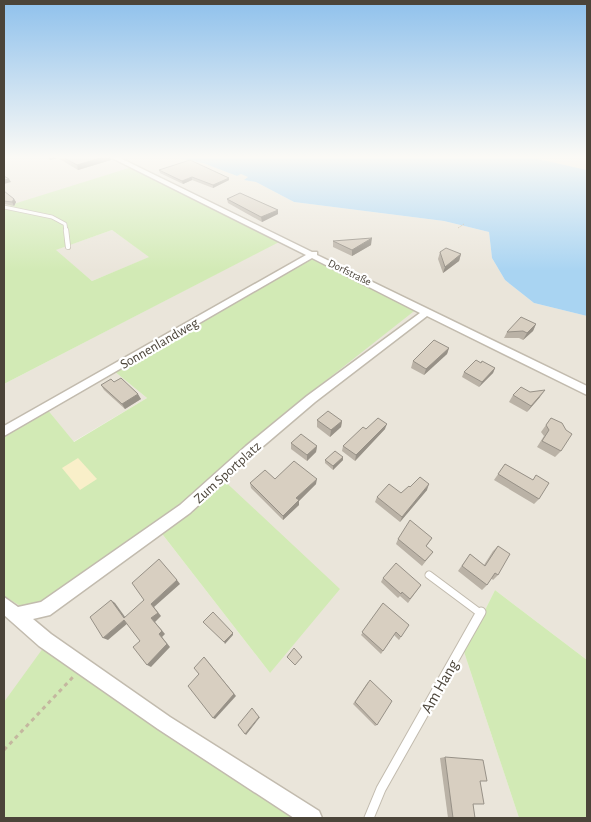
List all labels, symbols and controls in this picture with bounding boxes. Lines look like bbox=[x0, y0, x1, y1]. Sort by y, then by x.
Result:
street label: Dorfstraße bbox=[326, 257, 373, 288]
street label: Sonnenlandweg bbox=[118, 316, 201, 372]
street label: Zum Sportplatz bbox=[192, 439, 264, 506]
street label: Am Hang bbox=[418, 657, 462, 716]

